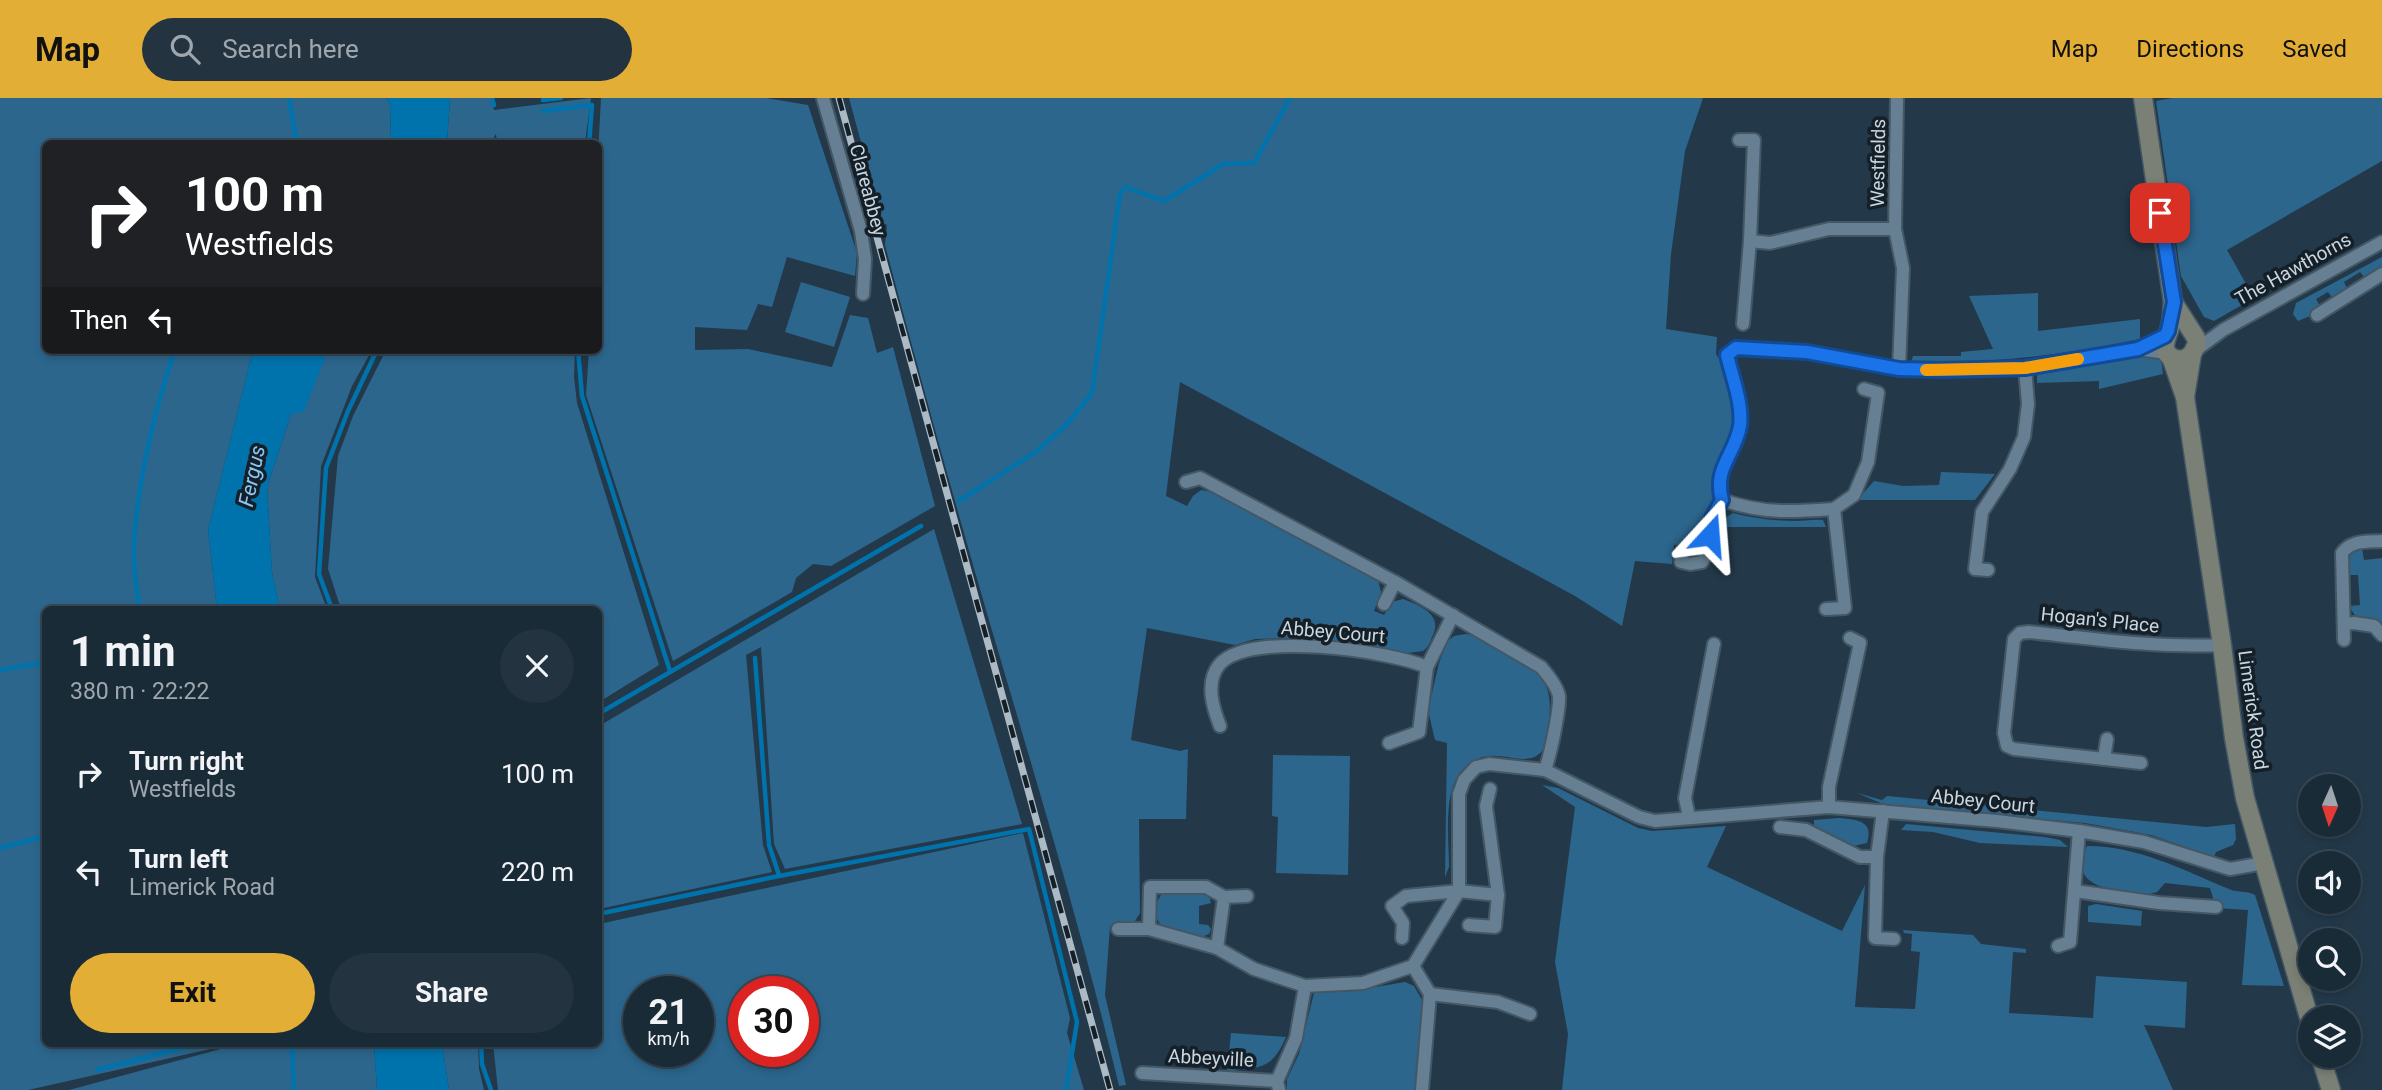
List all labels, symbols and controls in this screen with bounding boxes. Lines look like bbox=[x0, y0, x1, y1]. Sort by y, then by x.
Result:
search box bbox=[142, 18, 632, 81]
text: Map bbox=[35, 30, 100, 69]
icon: search bbox=[166, 30, 204, 68]
text: Search here bbox=[222, 34, 359, 64]
text: Map bbox=[2051, 35, 2098, 63]
text: Directions bbox=[2136, 35, 2244, 63]
text: Saved bbox=[2282, 35, 2347, 63]
street label: Westfields bbox=[1866, 119, 1890, 207]
street label: Clareabbey bbox=[845, 141, 891, 239]
text: 100 m bbox=[185, 166, 324, 223]
icon: right bbox=[70, 168, 161, 259]
pin bbox=[2130, 183, 2190, 243]
icon: arrive bbox=[2141, 194, 2179, 232]
text: Westfields bbox=[185, 225, 334, 263]
street label: The Hawthorns bbox=[2231, 228, 2355, 310]
icon: left bbox=[142, 301, 180, 339]
text: Then bbox=[70, 305, 128, 335]
water label: Fergus bbox=[234, 443, 270, 509]
position arrow bbox=[1673, 498, 1747, 572]
street label: Hogan's Place bbox=[2040, 602, 2160, 638]
street label: Abbey Court bbox=[1280, 616, 1386, 648]
text: 1 min bbox=[70, 627, 176, 676]
button: close bbox=[500, 629, 574, 703]
street label: Limerick Road bbox=[2233, 649, 2273, 771]
text: 380 m · 22:22 bbox=[70, 678, 209, 705]
text: Turn right bbox=[129, 746, 244, 776]
icon: right bbox=[70, 755, 108, 793]
text: 100 m bbox=[501, 759, 574, 789]
north arrow bbox=[2298, 774, 2361, 836]
map controls bbox=[2298, 774, 2361, 1068]
text: Westfields bbox=[129, 776, 236, 803]
street label: Abbey Court bbox=[1930, 784, 2036, 818]
text: Turn left bbox=[129, 844, 228, 874]
button: sound bbox=[2298, 851, 2361, 914]
icon: left bbox=[70, 853, 108, 891]
text: 220 m bbox=[501, 857, 574, 887]
text: Limerick Road bbox=[129, 874, 275, 901]
button: search bbox=[2298, 928, 2361, 991]
button: Exit bbox=[70, 953, 315, 1033]
button: Share bbox=[329, 953, 574, 1033]
speed limit sign: 30 bbox=[728, 976, 819, 1067]
text: 21 bbox=[648, 992, 689, 1033]
button: layers bbox=[2298, 1005, 2361, 1068]
text: km/h bbox=[647, 1028, 690, 1049]
street label: Abbeyville bbox=[1168, 1044, 1254, 1072]

